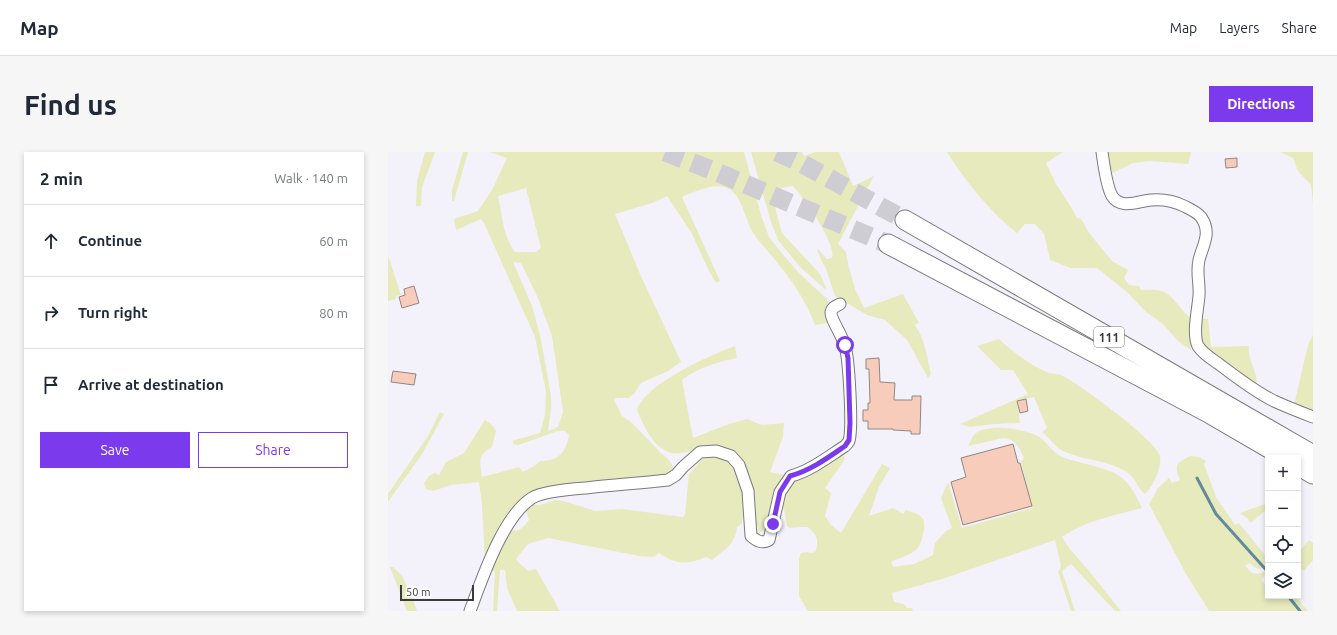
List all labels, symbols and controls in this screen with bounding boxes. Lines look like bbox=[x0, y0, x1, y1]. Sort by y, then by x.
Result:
text: Map bbox=[20, 17, 59, 39]
text: Map bbox=[1170, 20, 1197, 36]
text: Layers bbox=[1219, 20, 1259, 36]
text: Share bbox=[1281, 20, 1317, 36]
button: Directions bbox=[1209, 86, 1313, 122]
text: Find us bbox=[24, 89, 117, 120]
text: 2 min bbox=[40, 169, 83, 188]
text: Walk · 140 m bbox=[274, 171, 348, 185]
icon: ahead bbox=[40, 230, 62, 252]
text: Continue bbox=[78, 232, 142, 249]
text: 60 m bbox=[319, 234, 348, 248]
icon: right bbox=[40, 302, 62, 324]
text: Turn right bbox=[78, 304, 148, 321]
text: 80 m bbox=[319, 306, 348, 320]
road number: 111 bbox=[1094, 327, 1124, 347]
route start bbox=[836, 336, 854, 354]
icon: arrive bbox=[40, 374, 62, 396]
text: Arrive at destination bbox=[78, 376, 224, 393]
button: Save bbox=[40, 432, 190, 468]
button: Share bbox=[198, 432, 348, 468]
map controls bbox=[1265, 455, 1301, 599]
button: + bbox=[1265, 455, 1301, 491]
button: − bbox=[1265, 491, 1301, 527]
route end bbox=[764, 515, 782, 533]
button: locate bbox=[1265, 527, 1301, 563]
button: layers bbox=[1265, 563, 1301, 599]
scale bar bbox=[400, 583, 474, 602]
text: 50 m bbox=[406, 586, 430, 598]

